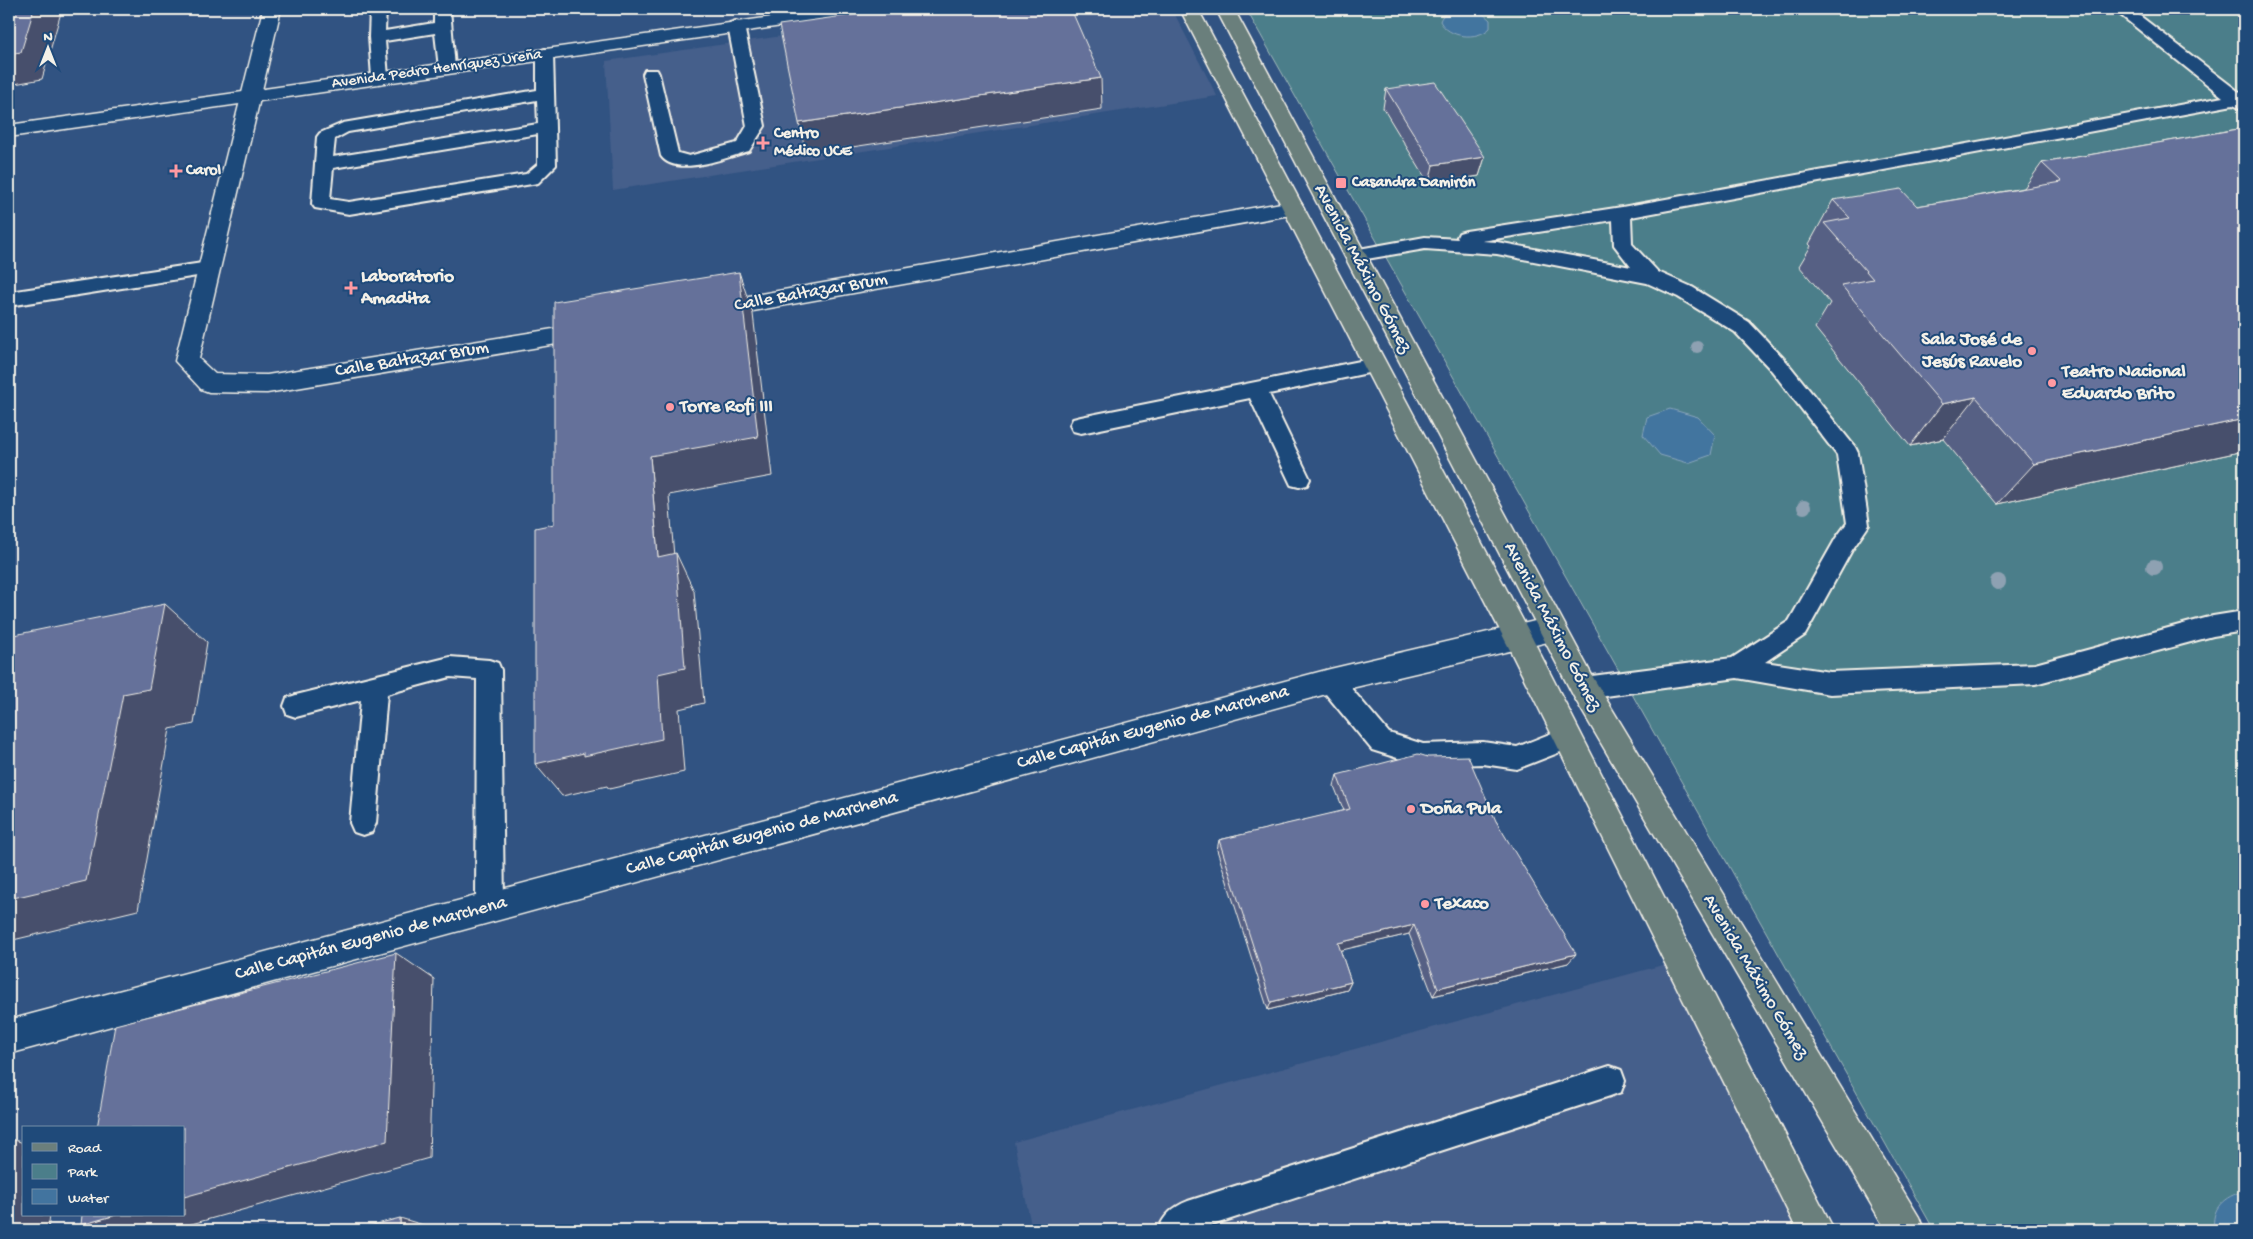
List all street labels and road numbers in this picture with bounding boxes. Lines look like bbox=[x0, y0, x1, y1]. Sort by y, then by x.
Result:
street label: Avenida Pedro Henríquez Ureña bbox=[331, 46, 544, 94]
street label: Avenida Máximo Gómez bbox=[1308, 181, 1417, 358]
street label: Calle Baltazar Brum bbox=[733, 268, 890, 318]
street label: Calle Baltazar Brum bbox=[334, 336, 491, 384]
street label: Avenida Máximo Gómez bbox=[1498, 539, 1607, 716]
street label: Calle Capitán Eugenio de Marchena bbox=[1015, 680, 1293, 775]
street label: Calle Capitán Eugenio de Marchena bbox=[624, 786, 902, 881]
street label: Calle Capitán Eugenio de Marchena bbox=[233, 891, 511, 986]
street label: Avenida Máximo Gómez bbox=[1697, 891, 1814, 1064]

